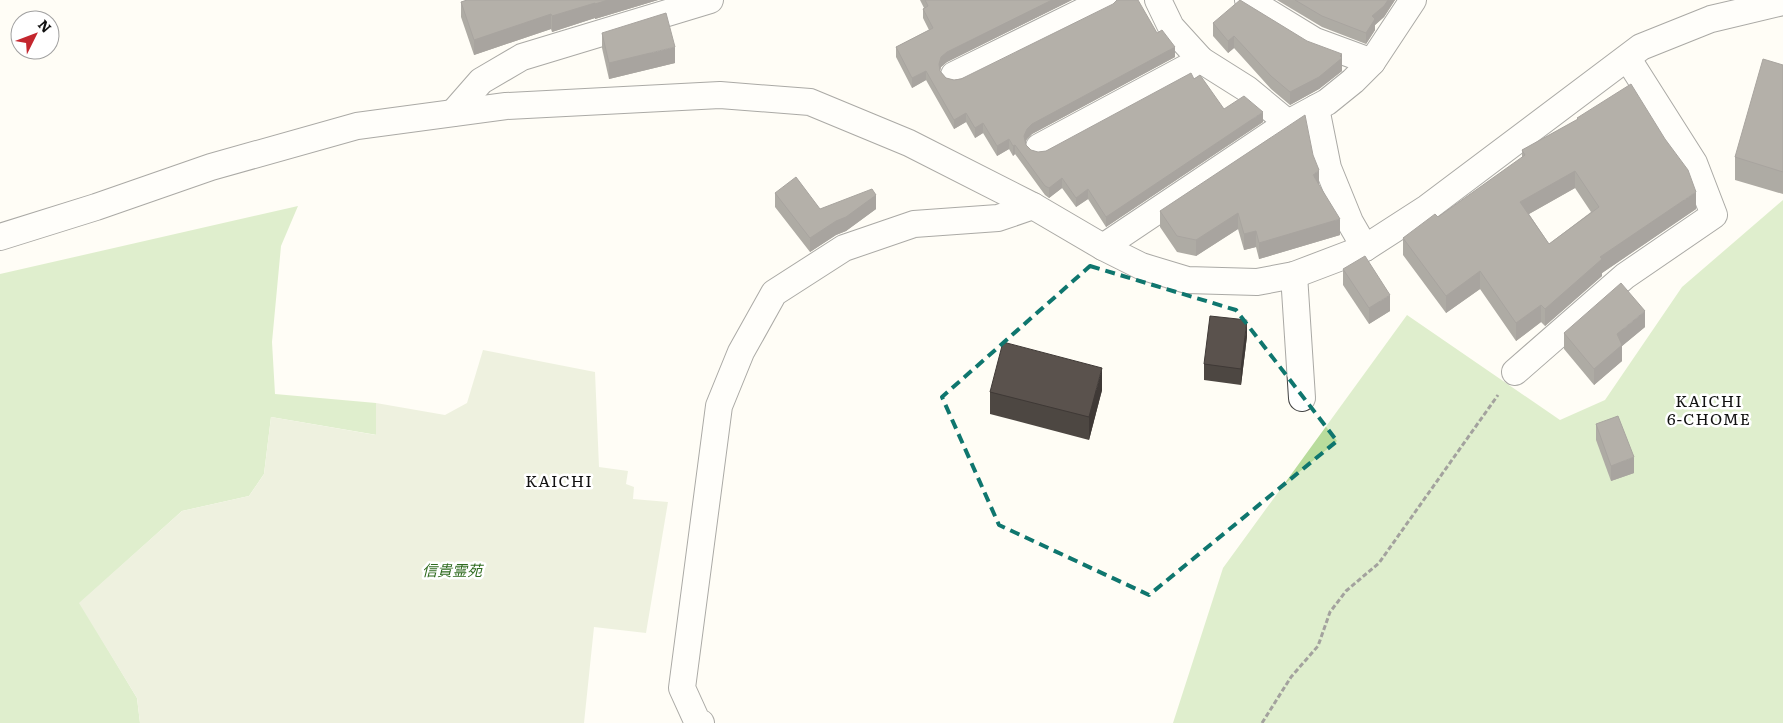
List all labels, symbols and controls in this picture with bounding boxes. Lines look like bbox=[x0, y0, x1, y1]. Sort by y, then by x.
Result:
north arrow bbox=[10, 10, 60, 60]
text: N bbox=[34, 15, 57, 37]
district label: KAICHI 6-CHOME bbox=[1667, 388, 1751, 430]
district label: KAICHI bbox=[525, 468, 593, 492]
park label: 信貴霊苑 bbox=[422, 558, 484, 581]

